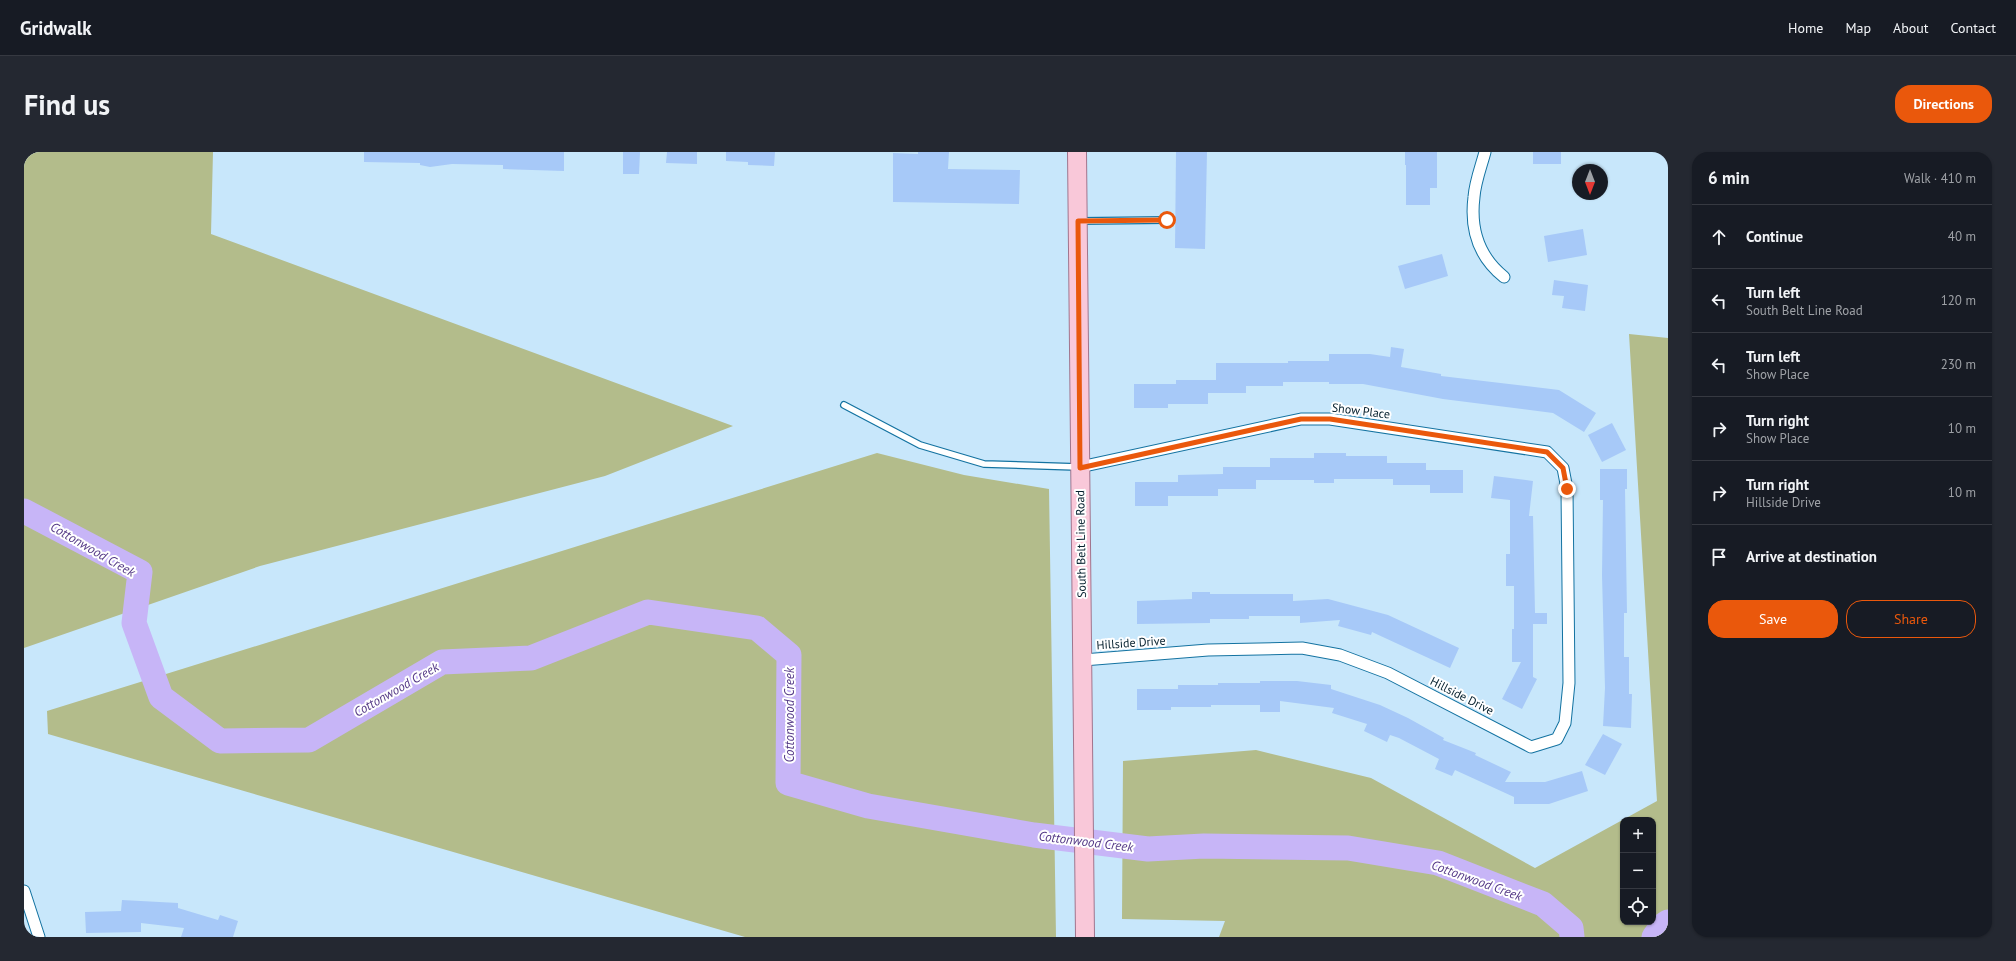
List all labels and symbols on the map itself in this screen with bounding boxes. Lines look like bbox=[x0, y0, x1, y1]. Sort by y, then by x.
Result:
north arrow bbox=[1572, 164, 1608, 200]
route start bbox=[1158, 211, 1176, 229]
street label: Show Place bbox=[1331, 400, 1391, 422]
route end bbox=[1558, 480, 1576, 498]
street label: South Belt Line Road bbox=[1072, 490, 1089, 598]
water label: Cottonwood Creek bbox=[47, 518, 139, 581]
street label: Hillside Drive bbox=[1096, 633, 1166, 652]
water label: Cottonwood Creek bbox=[351, 658, 443, 721]
water label: Cottonwood Creek bbox=[781, 666, 798, 763]
street label: Hillside Drive bbox=[1428, 673, 1496, 718]
water label: Cottonwood Creek bbox=[1038, 827, 1135, 856]
water label: Cottonwood Creek bbox=[1429, 856, 1526, 905]

